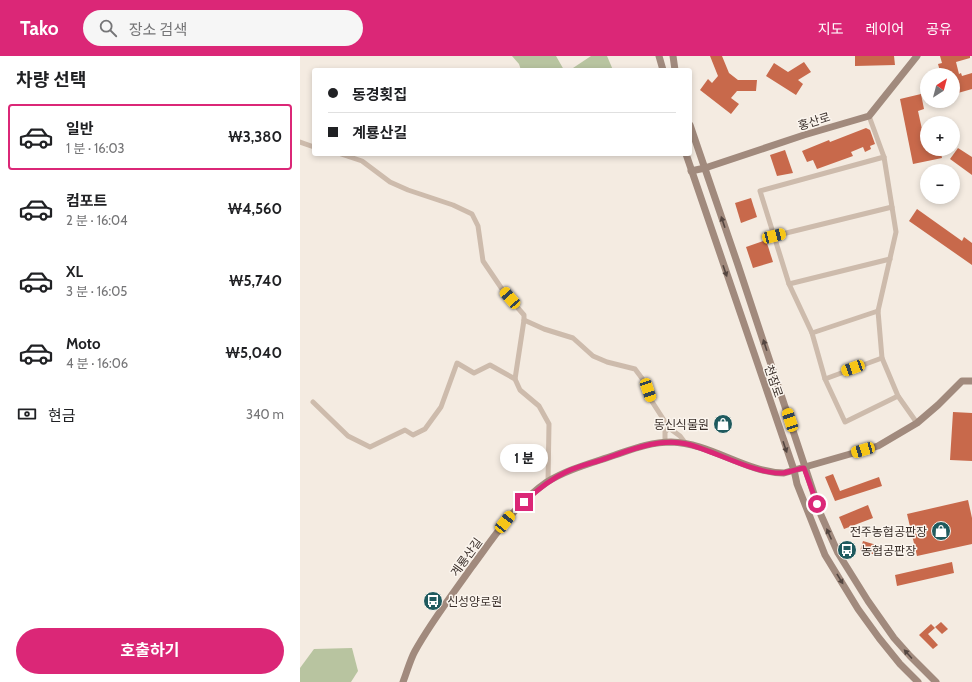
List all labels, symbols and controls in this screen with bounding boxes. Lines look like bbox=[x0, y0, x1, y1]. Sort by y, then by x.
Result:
search box bbox=[83, 10, 363, 46]
text: Tako bbox=[20, 17, 59, 40]
icon: search bbox=[97, 17, 119, 39]
text: 지도 bbox=[818, 20, 844, 38]
text: 레이어 bbox=[866, 20, 904, 38]
text: 공유 bbox=[926, 20, 952, 38]
text: 장소 검색 bbox=[129, 21, 187, 39]
north arrow bbox=[920, 68, 960, 108]
map controls bbox=[920, 68, 960, 204]
text: 차량 선택 bbox=[16, 69, 86, 91]
text: 동경횟집 bbox=[352, 86, 407, 104]
street label: 홍산로 bbox=[796, 109, 832, 133]
button: + bbox=[920, 116, 960, 156]
icon: car bbox=[18, 119, 54, 155]
text: 일반 bbox=[66, 120, 94, 138]
text: 계룡산길 bbox=[352, 124, 407, 142]
text: ₩3,380 bbox=[228, 128, 282, 146]
text: 1 분 · 16:03 bbox=[66, 140, 125, 156]
button: − bbox=[920, 164, 960, 204]
icon: car bbox=[18, 191, 54, 227]
text: 컴포트 bbox=[66, 192, 107, 210]
text: ₩4,560 bbox=[228, 200, 282, 218]
text: 2 분 · 16:04 bbox=[66, 212, 128, 228]
one-way arrow bbox=[720, 216, 726, 228]
car bbox=[761, 227, 787, 245]
icon: car bbox=[18, 263, 54, 299]
text: XL bbox=[66, 263, 83, 281]
one-way arrow bbox=[722, 265, 728, 277]
text: ₩5,740 bbox=[229, 272, 282, 290]
text: 3 분 · 16:05 bbox=[66, 283, 127, 299]
car bbox=[498, 285, 522, 311]
icon: car bbox=[18, 335, 54, 371]
text: Moto bbox=[66, 335, 100, 353]
one-way arrow bbox=[762, 339, 768, 351]
text: ₩5,040 bbox=[226, 344, 282, 362]
text: 4 분 · 16:06 bbox=[66, 355, 128, 371]
car bbox=[840, 358, 866, 378]
street label: 천잠로 bbox=[762, 363, 786, 399]
car bbox=[638, 377, 658, 403]
icon: cash bbox=[16, 403, 38, 425]
text: 340 m bbox=[246, 406, 284, 422]
text: 현금 bbox=[48, 407, 76, 425]
car bbox=[781, 407, 799, 433]
shop icon: 동신식물원 bbox=[712, 413, 734, 435]
place label: 동신식물원 bbox=[654, 417, 709, 432]
one-way arrow bbox=[782, 441, 788, 453]
car bbox=[850, 441, 876, 459]
callout: 1 분 bbox=[500, 444, 548, 472]
text: 1 분 bbox=[514, 450, 534, 466]
route end bbox=[515, 493, 533, 511]
route start bbox=[808, 495, 826, 513]
car bbox=[493, 509, 517, 535]
shop icon: 전주농협공판장 bbox=[930, 520, 952, 542]
place label: 전주농협공판장 bbox=[850, 524, 927, 539]
one-way arrow bbox=[826, 529, 832, 540]
street label: 계룡산길 bbox=[447, 535, 485, 579]
bus stop icon: 농협공판장 bbox=[836, 539, 858, 561]
place label: 농협공판장 bbox=[861, 543, 916, 558]
one-way arrow bbox=[836, 573, 843, 585]
bus stop icon: 신성양로원 bbox=[422, 590, 444, 612]
place label: 신성양로원 bbox=[447, 594, 502, 609]
button: 호출하기 bbox=[16, 628, 284, 674]
one-way arrow bbox=[904, 649, 913, 659]

